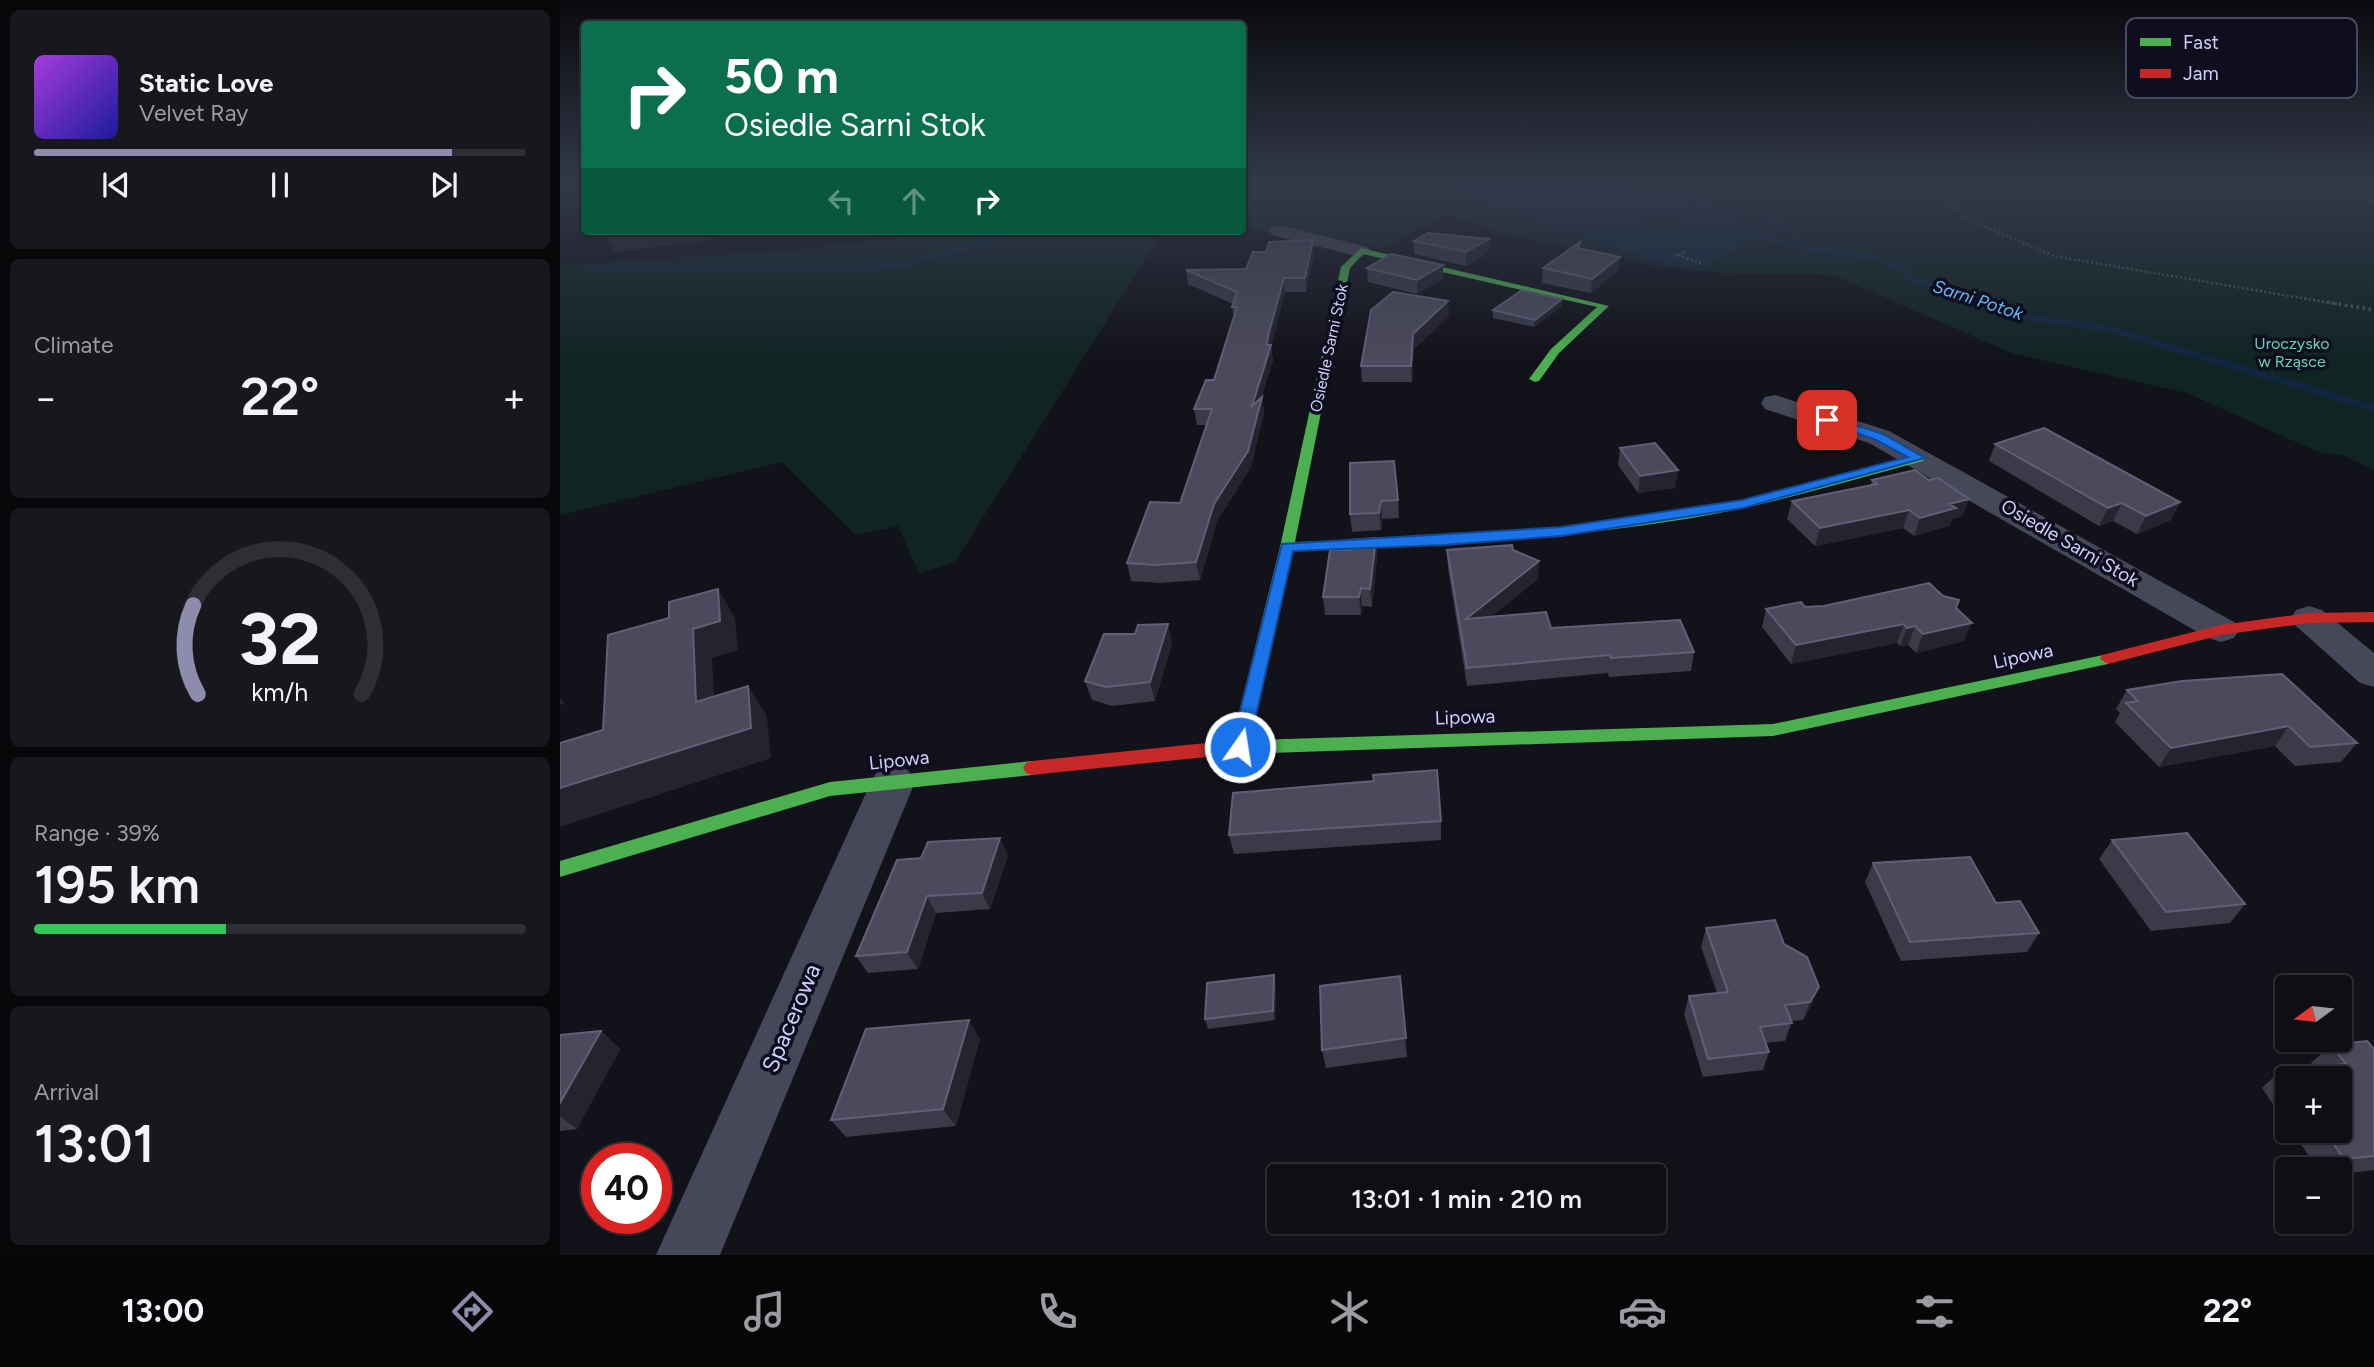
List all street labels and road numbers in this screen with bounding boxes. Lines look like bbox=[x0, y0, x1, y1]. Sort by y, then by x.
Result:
street label: Osiedle Sarni Stok bbox=[1306, 282, 1352, 414]
street label: Osiedle Sarni Stok bbox=[1997, 494, 2144, 592]
street label: Lipowa bbox=[1991, 638, 2055, 674]
street label: Lipowa bbox=[1434, 704, 1496, 730]
street label: Lipowa bbox=[868, 745, 930, 775]
street label: Spacerowa bbox=[756, 960, 826, 1076]

